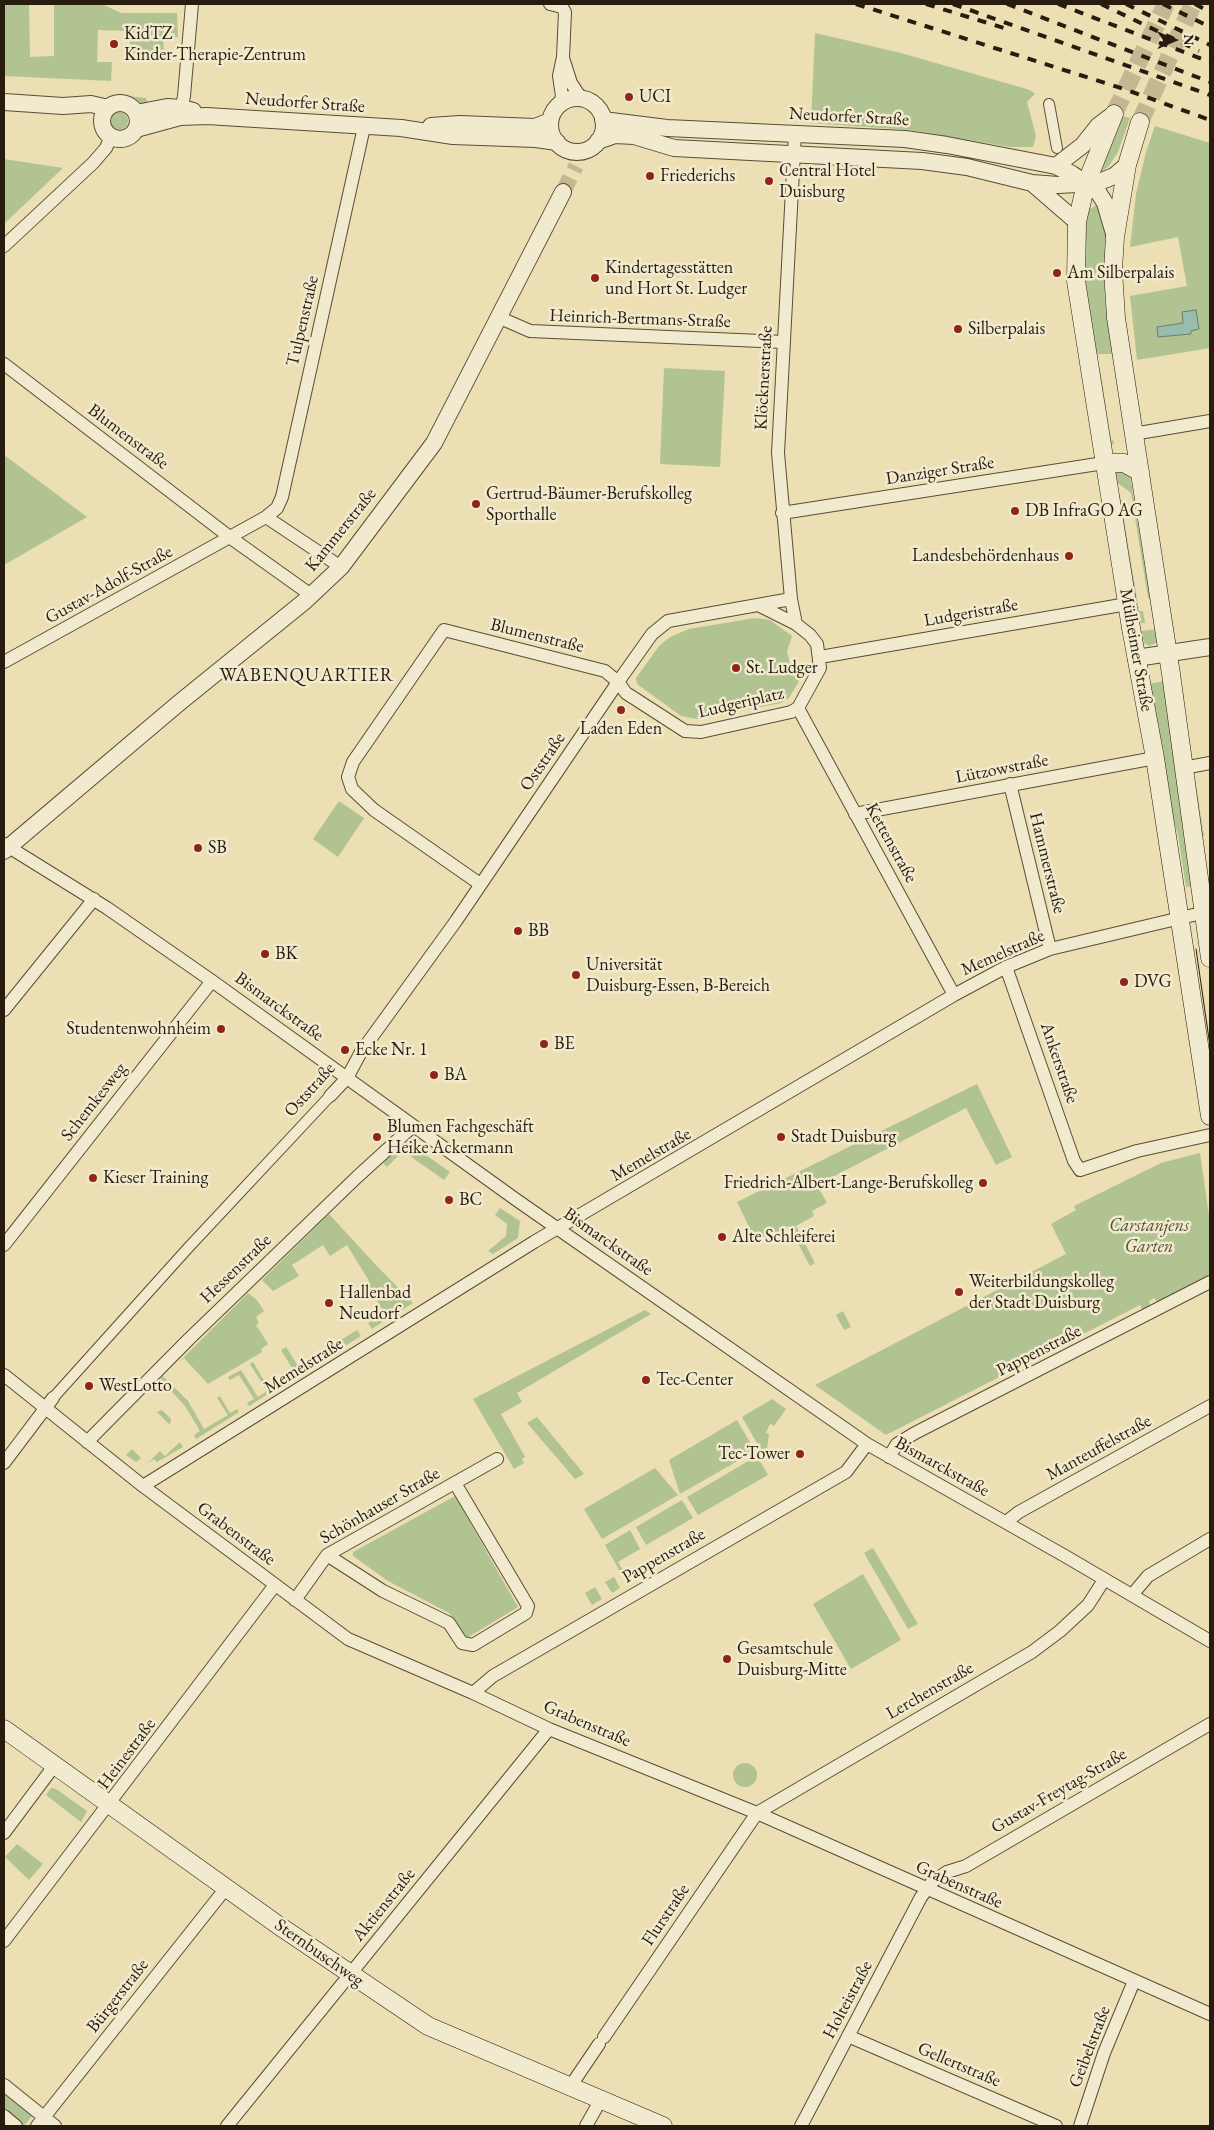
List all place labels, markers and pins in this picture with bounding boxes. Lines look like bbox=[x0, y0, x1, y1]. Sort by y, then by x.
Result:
place label: KidTZ Kinder-Therapie-Zentrum bbox=[124, 23, 306, 66]
marker: KidTZ Kinder-Therapie-Zentrum bbox=[108, 38, 120, 50]
place label: UCI bbox=[639, 86, 671, 108]
marker: UCI bbox=[623, 91, 635, 103]
place label: Central Hotel Duisburg bbox=[779, 160, 876, 202]
place label: Friederichs bbox=[660, 165, 735, 187]
marker: Friederichs bbox=[644, 170, 656, 182]
marker: Central Hotel Duisburg bbox=[763, 175, 775, 187]
place label: Kindertagesstätten und Hort St. Ludger bbox=[605, 257, 747, 300]
place label: Am Silberpalais bbox=[1067, 262, 1174, 284]
marker: Am Silberpalais bbox=[1051, 267, 1063, 279]
marker: Kindertagesstätten und Hort St. Ludger bbox=[589, 272, 601, 284]
place label: Silberpalais bbox=[968, 318, 1045, 340]
marker: Silberpalais bbox=[952, 323, 964, 335]
place label: Gertrud-Bäumer-Berufskolleg Sporthalle bbox=[486, 483, 692, 526]
marker: Gertrud-Bäumer-Berufskolleg Sporthalle bbox=[470, 498, 482, 510]
place label: DB InfraGO AG bbox=[1025, 500, 1143, 522]
marker: DB InfraGO AG bbox=[1009, 505, 1021, 517]
place label: Landesbehördenhaus bbox=[912, 545, 1059, 567]
marker: Landesbehördenhaus bbox=[1063, 550, 1075, 562]
place label: St. Ludger bbox=[746, 657, 818, 679]
marker: St. Ludger bbox=[730, 662, 742, 674]
marker: Laden Eden bbox=[615, 704, 627, 716]
place label: Laden Eden bbox=[580, 718, 662, 740]
place label: SB bbox=[208, 837, 227, 859]
marker: SB bbox=[192, 842, 204, 854]
place label: BB bbox=[528, 920, 549, 942]
marker: BB bbox=[512, 925, 524, 937]
place label: BK bbox=[275, 943, 298, 965]
marker: BK bbox=[259, 948, 271, 960]
place label: Universität Duisburg-Essen, B-Bereich bbox=[586, 954, 770, 996]
marker: Universität Duisburg-Essen, B-Bereich bbox=[570, 969, 582, 981]
place label: DVG bbox=[1134, 971, 1172, 993]
marker: DVG bbox=[1118, 976, 1130, 988]
place label: Studentenwohnheim bbox=[66, 1018, 211, 1040]
marker: Studentenwohnheim bbox=[215, 1023, 227, 1035]
place label: BE bbox=[554, 1033, 575, 1055]
marker: BE bbox=[538, 1038, 550, 1050]
place label: Ecke Nr. 1 bbox=[355, 1039, 428, 1061]
marker: Ecke Nr. 1 bbox=[339, 1044, 351, 1056]
place label: BA bbox=[444, 1064, 467, 1086]
marker: BA bbox=[428, 1069, 440, 1081]
place label: Blumen Fachgeschäft Heike Ackermann bbox=[387, 1116, 534, 1158]
place label: Stadt Duisburg bbox=[791, 1126, 896, 1148]
marker: Blumen Fachgeschäft Heike Ackermann bbox=[371, 1131, 383, 1143]
marker: Stadt Duisburg bbox=[775, 1131, 787, 1143]
place label: Kieser Training bbox=[103, 1167, 208, 1189]
marker: Kieser Training bbox=[87, 1172, 99, 1184]
place label: Friedrich-Albert-Lange-Berufskolleg bbox=[724, 1172, 973, 1194]
marker: Friedrich-Albert-Lange-Berufskolleg bbox=[977, 1177, 989, 1189]
place label: BC bbox=[459, 1189, 482, 1211]
marker: BC bbox=[443, 1194, 455, 1206]
place label: Alte Schleiferei bbox=[732, 1226, 835, 1248]
marker: Alte Schleiferei bbox=[716, 1231, 728, 1243]
place label: Weiterbildungskolleg der Stadt Duisburg bbox=[969, 1271, 1114, 1314]
place label: Hallenbad Neudorf bbox=[339, 1282, 411, 1325]
marker: Weiterbildungskolleg der Stadt Duisburg bbox=[953, 1286, 965, 1298]
marker: Hallenbad Neudorf bbox=[323, 1297, 335, 1309]
place label: Tec-Center bbox=[656, 1369, 733, 1391]
marker: Tec-Center bbox=[640, 1374, 652, 1386]
place label: WestLotto bbox=[99, 1375, 172, 1397]
marker: WestLotto bbox=[83, 1380, 95, 1392]
place label: Tec-Tower bbox=[718, 1443, 790, 1465]
marker: Tec-Tower bbox=[794, 1448, 806, 1460]
place label: Gesamtschule Duisburg-Mitte bbox=[737, 1638, 847, 1680]
marker: Gesamtschule Duisburg-Mitte bbox=[721, 1653, 733, 1665]

